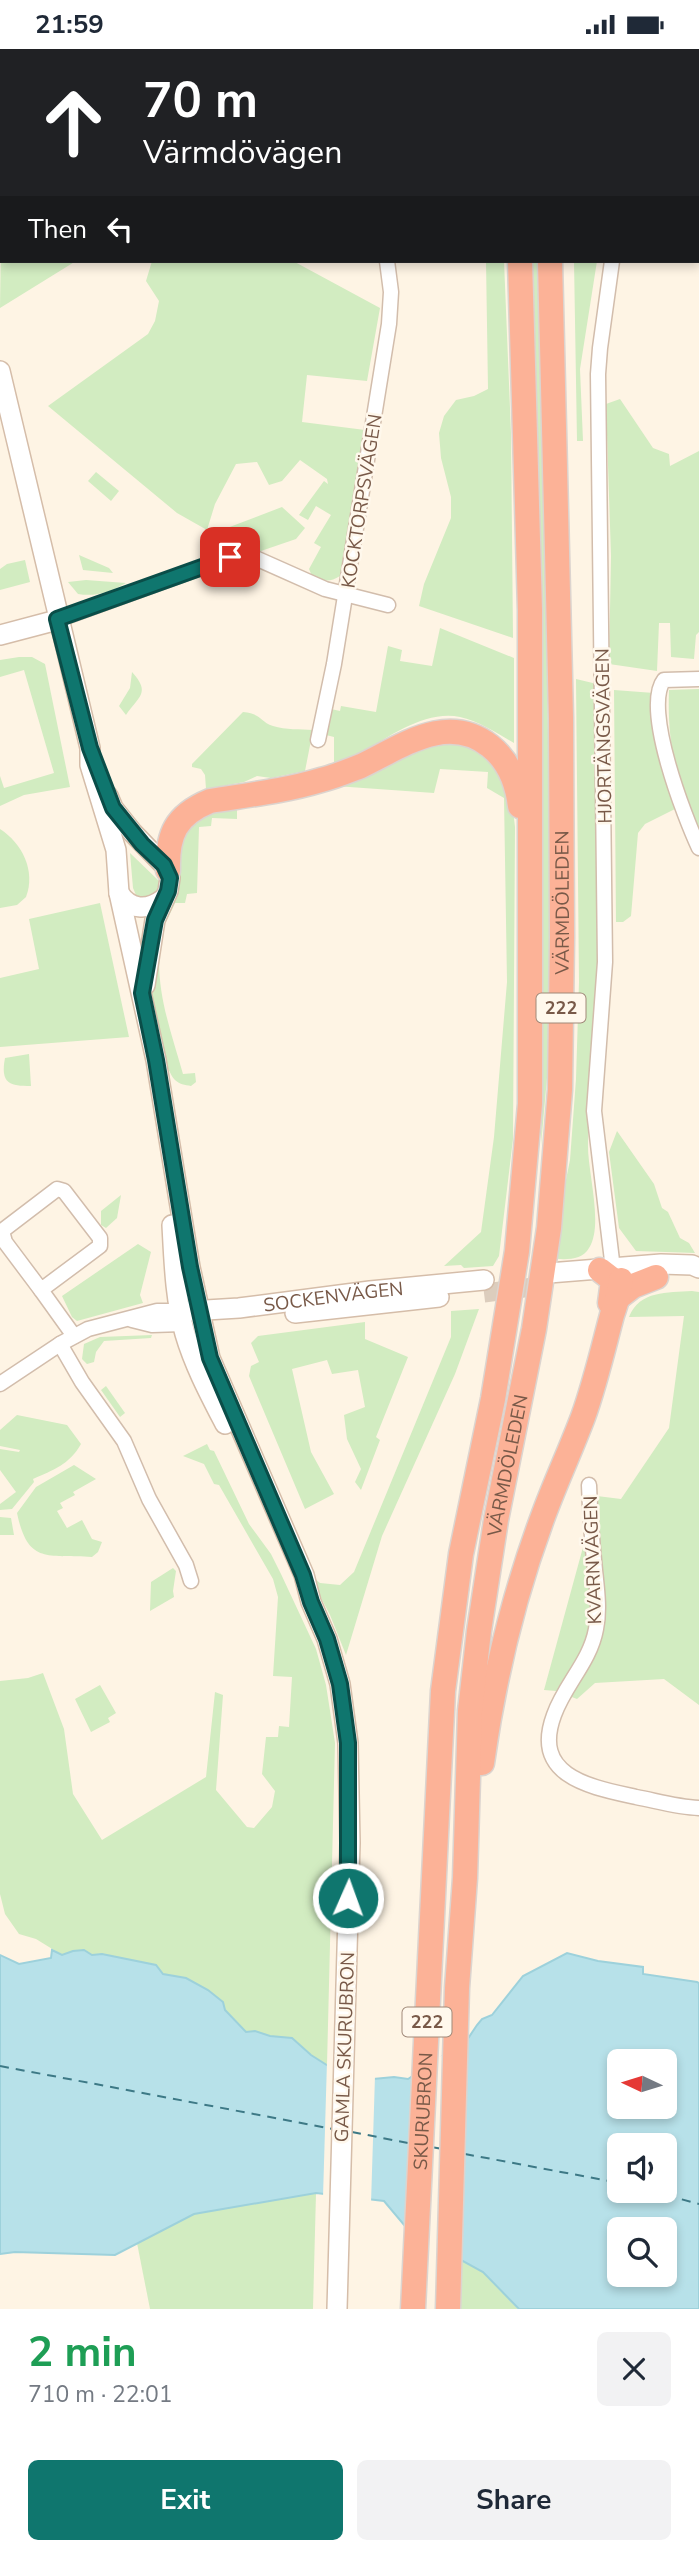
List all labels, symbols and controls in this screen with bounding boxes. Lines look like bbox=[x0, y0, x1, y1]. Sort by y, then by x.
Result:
text: 21:59 bbox=[35, 7, 104, 42]
text: 70 m bbox=[143, 67, 258, 134]
icon: ahead bbox=[28, 77, 119, 168]
text: Värmdövägen bbox=[143, 131, 342, 174]
icon: left bbox=[101, 210, 139, 248]
text: Then bbox=[28, 212, 87, 247]
street label: KOCKTORPSVÄGEN bbox=[335, 412, 389, 590]
pin bbox=[200, 527, 260, 587]
icon: arrive bbox=[211, 538, 249, 576]
street label: HJORTÄNGSVÄGEN bbox=[589, 648, 619, 824]
street label: VÄRMDÖLEDEN bbox=[549, 830, 576, 976]
road number: 222 bbox=[536, 993, 586, 1023]
street label: SOCKENVÄGEN bbox=[262, 1276, 404, 1319]
street label: VÄRMDÖLEDEN bbox=[482, 1392, 535, 1539]
street label: KVARNVÄGEN bbox=[578, 1495, 608, 1625]
position arrow bbox=[311, 1861, 385, 1935]
street label: GAMLA SKURUBRON bbox=[329, 1951, 361, 2143]
road number: 222 bbox=[402, 2007, 452, 2036]
north arrow bbox=[607, 2049, 677, 2119]
map controls bbox=[607, 2049, 677, 2287]
street label: SKURUBRON bbox=[408, 2052, 439, 2171]
button: sound bbox=[607, 2133, 677, 2203]
button: search bbox=[607, 2217, 677, 2287]
text: 2 min bbox=[28, 2324, 137, 2381]
button: close bbox=[597, 2332, 671, 2406]
text: 710 m · 22:01 bbox=[28, 2379, 173, 2410]
button: Exit bbox=[28, 2460, 343, 2540]
button: Share bbox=[357, 2460, 671, 2540]

